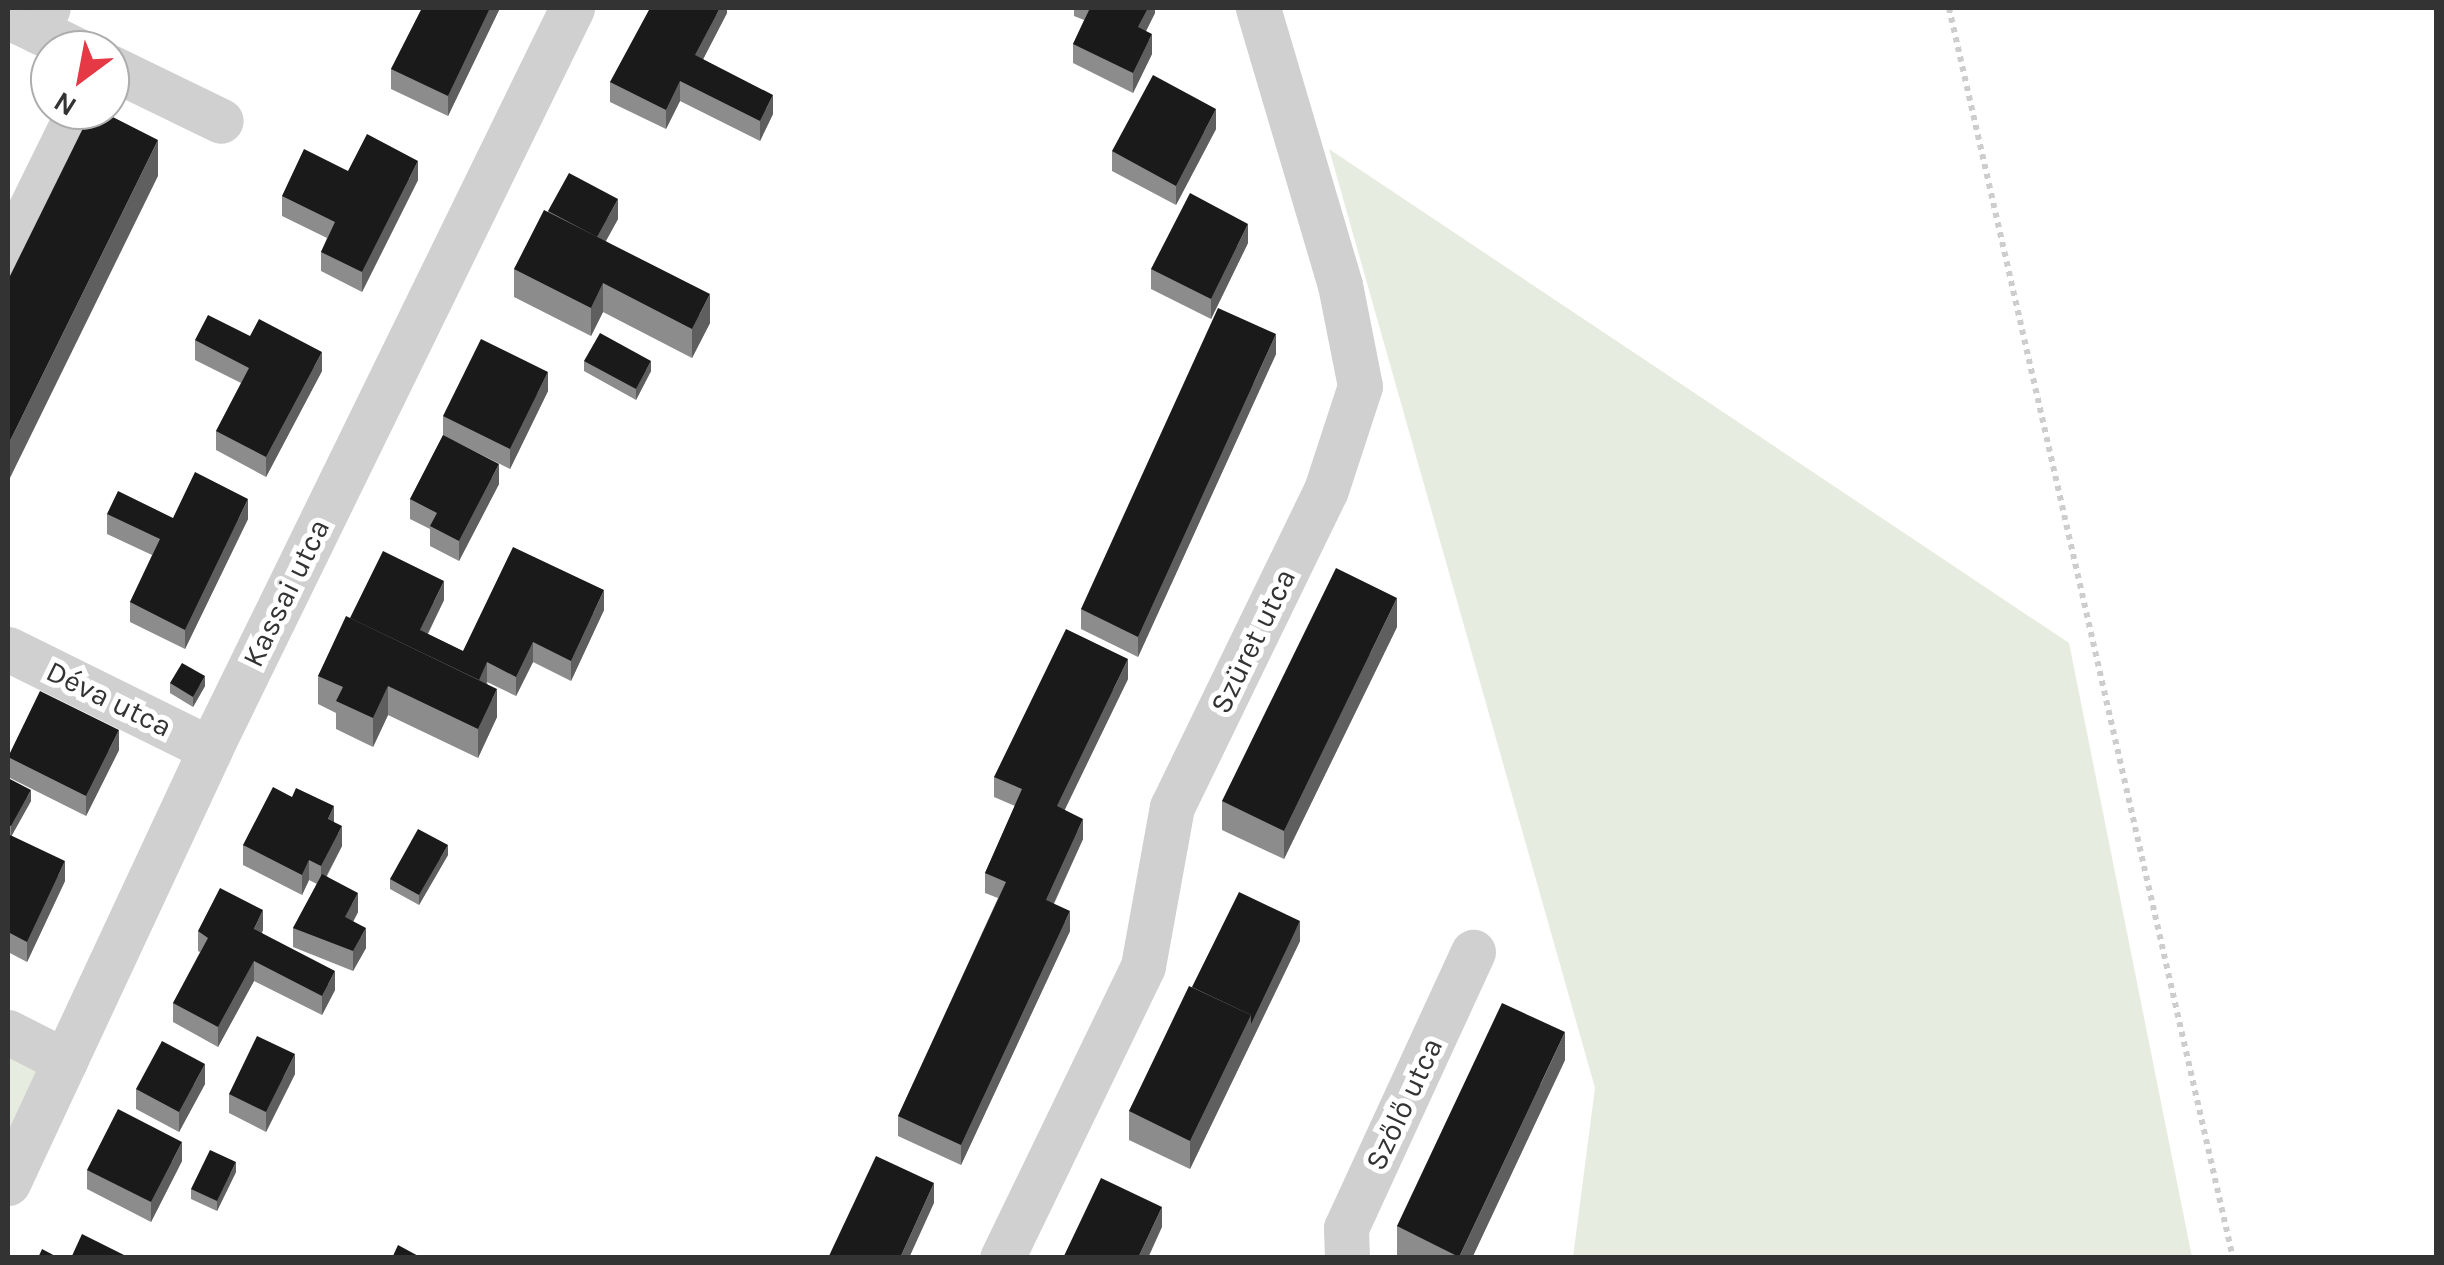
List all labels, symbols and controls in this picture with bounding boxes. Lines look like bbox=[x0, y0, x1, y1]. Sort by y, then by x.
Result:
north arrow bbox=[30, 30, 130, 130]
text: N bbox=[48, 85, 82, 123]
street label: Kassai utca bbox=[235, 513, 337, 673]
street label: Szüret utca bbox=[1202, 563, 1304, 719]
street label: Déva utca bbox=[40, 653, 178, 745]
street label: Szőlő utca bbox=[1358, 1032, 1450, 1176]

